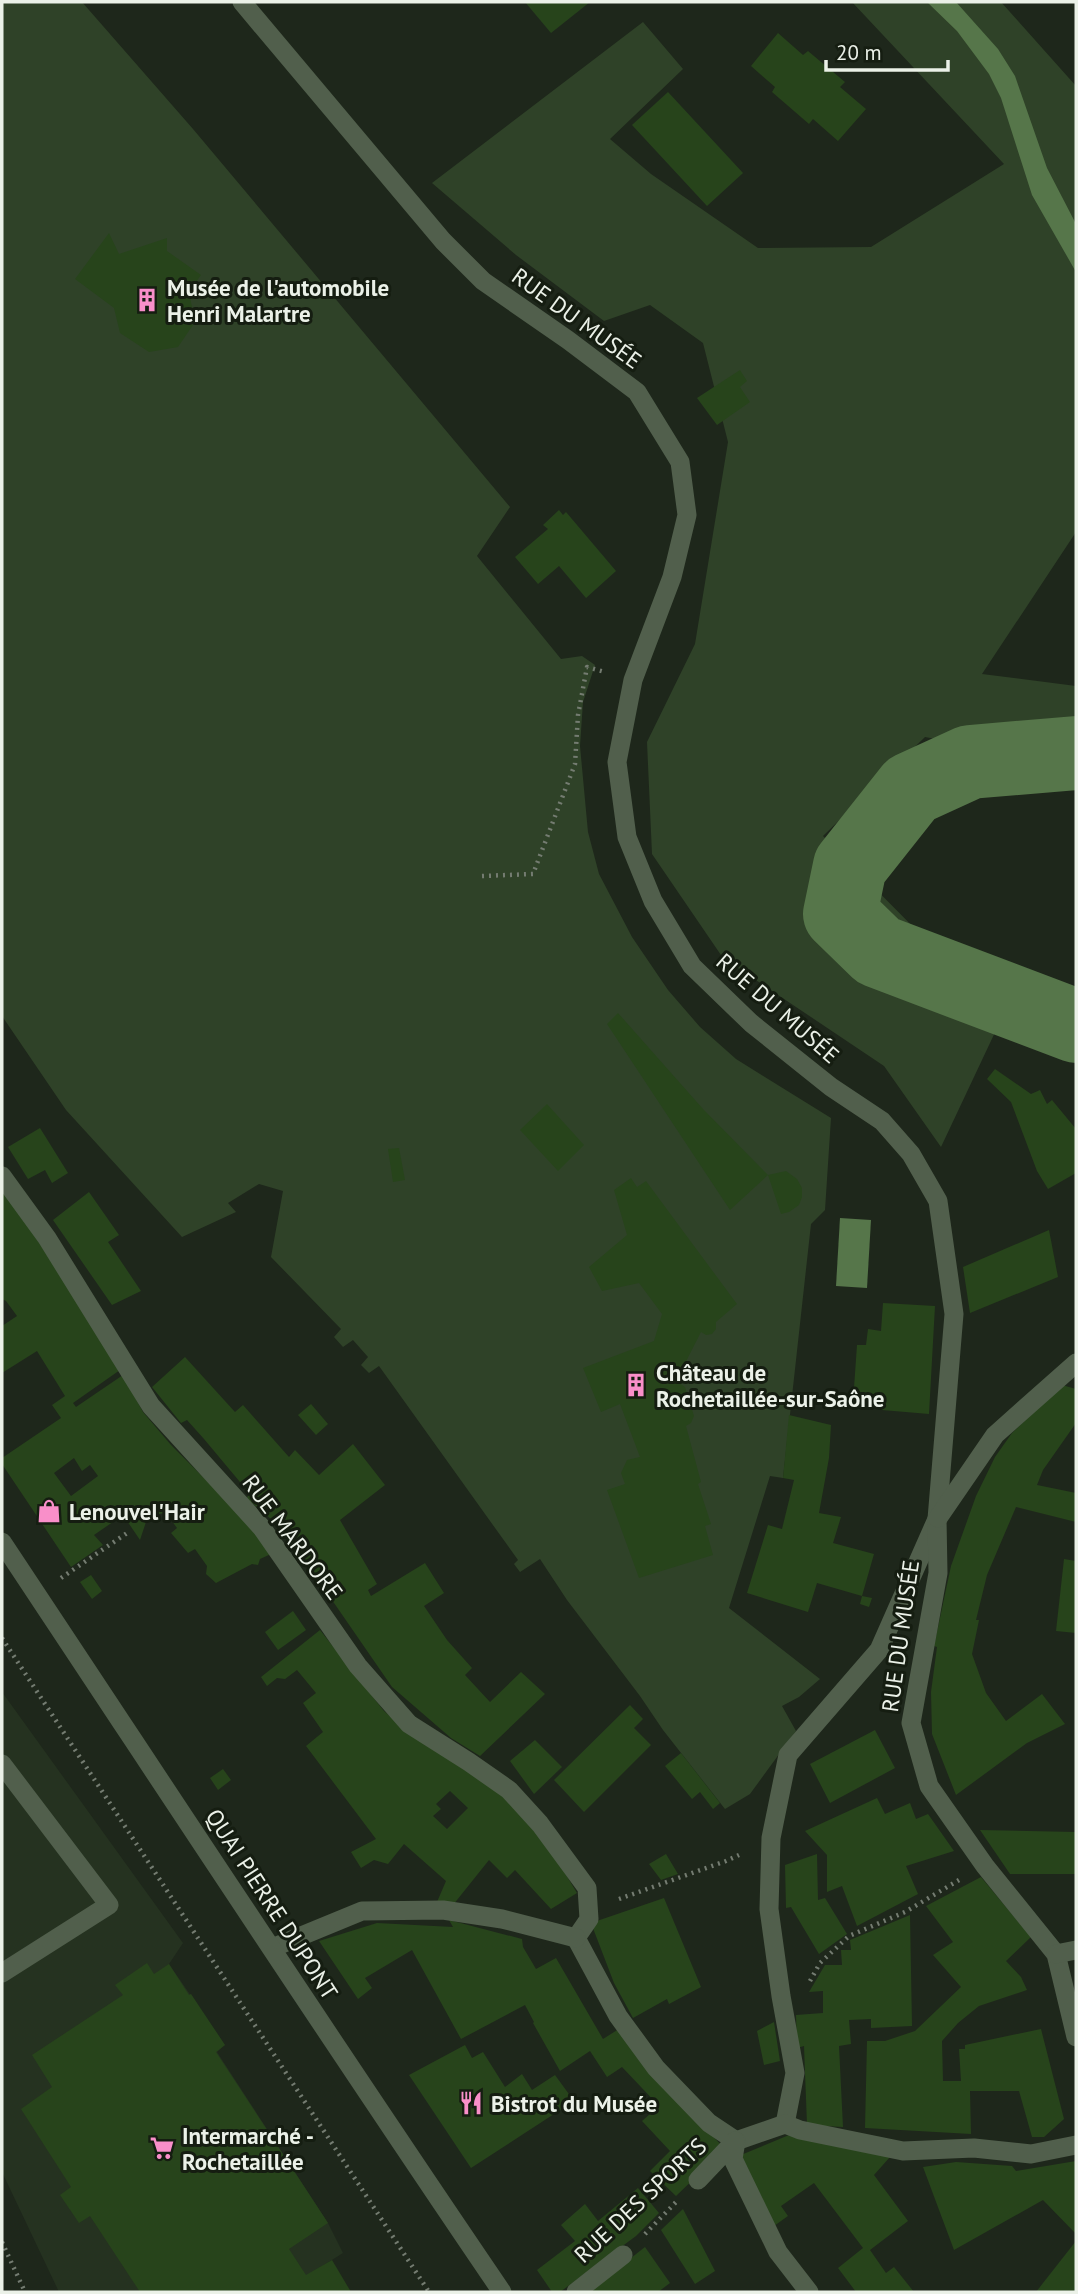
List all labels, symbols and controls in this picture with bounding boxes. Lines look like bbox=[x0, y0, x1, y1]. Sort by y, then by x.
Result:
scale bar bbox=[826, 28, 948, 72]
text: 20 m bbox=[836, 39, 882, 66]
street label: RUE DU MUSÉE bbox=[506, 261, 648, 375]
place label: Musée de l'automobile Henri Malartre bbox=[167, 273, 389, 328]
building icon: Musée de l'automobile Henri Malartre bbox=[133, 286, 161, 314]
street label: RUE DU MUSÉE bbox=[711, 947, 845, 1069]
place label: Château de Rochetaillée-sur-Saône bbox=[656, 1358, 885, 1413]
building icon: Château de Rochetaillée-sur-Saône bbox=[622, 1371, 650, 1399]
street label: RUE MARDORE bbox=[236, 1469, 350, 1605]
shop icon: Lenouvel'Hair bbox=[35, 1497, 63, 1525]
place label: Lenouvel'Hair bbox=[69, 1497, 206, 1526]
street label: RUE DU MUSÉE bbox=[875, 1558, 925, 1714]
street label: QUAI PIERRE DUPONT bbox=[200, 1803, 345, 2005]
restaurant icon: Bistrot du Musée bbox=[457, 2089, 485, 2117]
place label: Bistrot du Musée bbox=[491, 2089, 657, 2118]
place label: Intermarché - Rochetaillée bbox=[182, 2121, 314, 2176]
street label: RUE DES SPORTS bbox=[568, 2131, 712, 2269]
supermarket icon: Intermarché - Rochetaillée bbox=[148, 2134, 176, 2162]

